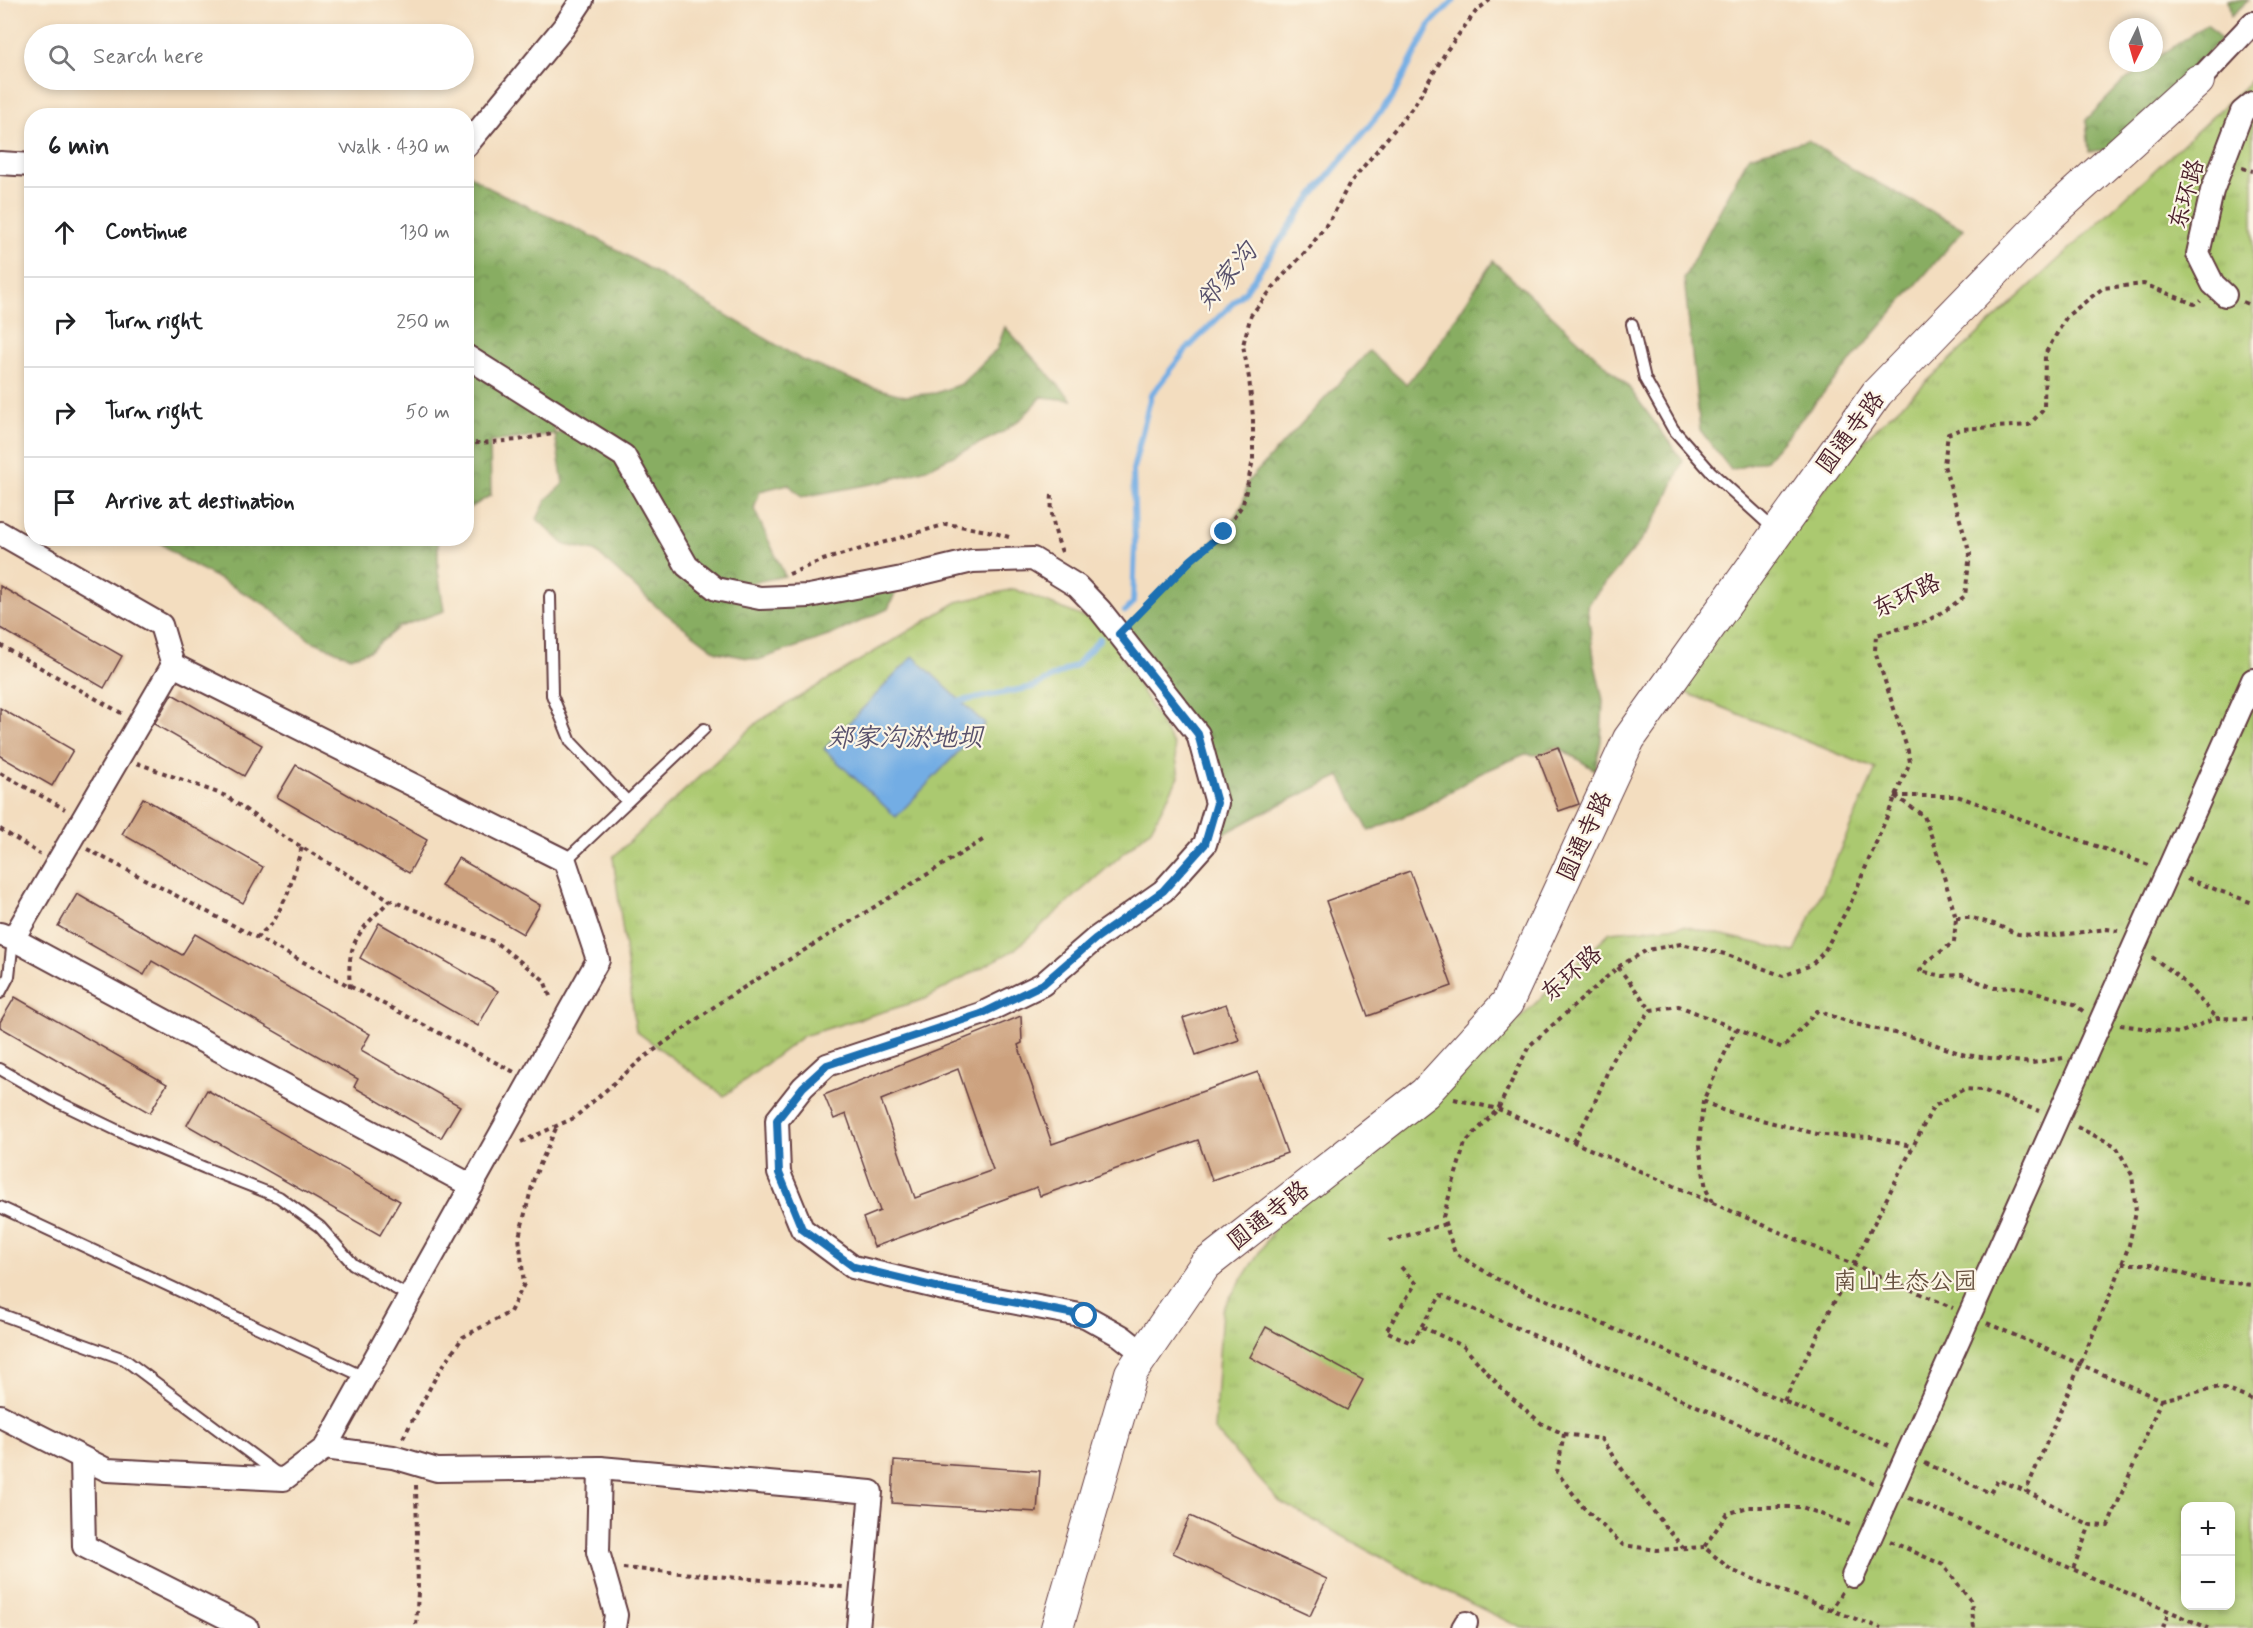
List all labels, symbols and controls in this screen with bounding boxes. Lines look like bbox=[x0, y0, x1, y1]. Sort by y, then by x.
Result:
north arrow bbox=[2109, 18, 2163, 72]
search box bbox=[24, 24, 474, 90]
icon: search bbox=[45, 41, 78, 74]
text: Search here bbox=[93, 43, 204, 71]
text: 6 min bbox=[48, 130, 110, 164]
text: Walk · 430 m bbox=[338, 134, 450, 161]
street label: 东环路 bbox=[2163, 156, 2212, 233]
icon: ahead bbox=[48, 216, 81, 249]
text: Continue bbox=[105, 218, 187, 246]
text: 130 m bbox=[399, 219, 450, 246]
water label: 郑家沟 bbox=[1189, 235, 1267, 318]
icon: right bbox=[48, 306, 81, 339]
text: Turn right bbox=[105, 308, 203, 336]
text: 250 m bbox=[396, 309, 450, 336]
street label: 圆通寺路 bbox=[1810, 385, 1892, 481]
icon: right bbox=[48, 396, 81, 429]
text: Turn right bbox=[105, 398, 203, 426]
text: 50 m bbox=[405, 399, 450, 426]
icon: arrive bbox=[48, 486, 81, 519]
text: Arrive at destination bbox=[105, 488, 295, 516]
route end bbox=[1210, 518, 1236, 544]
street label: 东环路 bbox=[1867, 567, 1946, 626]
water label: 郑家沟淤地坝 bbox=[827, 722, 985, 756]
street label: 圆通寺路 bbox=[1551, 787, 1620, 887]
street label: 东环路 bbox=[1535, 939, 1609, 1009]
street label: 圆通寺路 bbox=[1222, 1174, 1316, 1258]
park label: 南山生态公园 bbox=[1833, 1267, 1977, 1298]
route start bbox=[1071, 1302, 1097, 1328]
map controls bbox=[2181, 1502, 2235, 1610]
button: + bbox=[2181, 1502, 2235, 1556]
button: − bbox=[2181, 1556, 2235, 1610]

